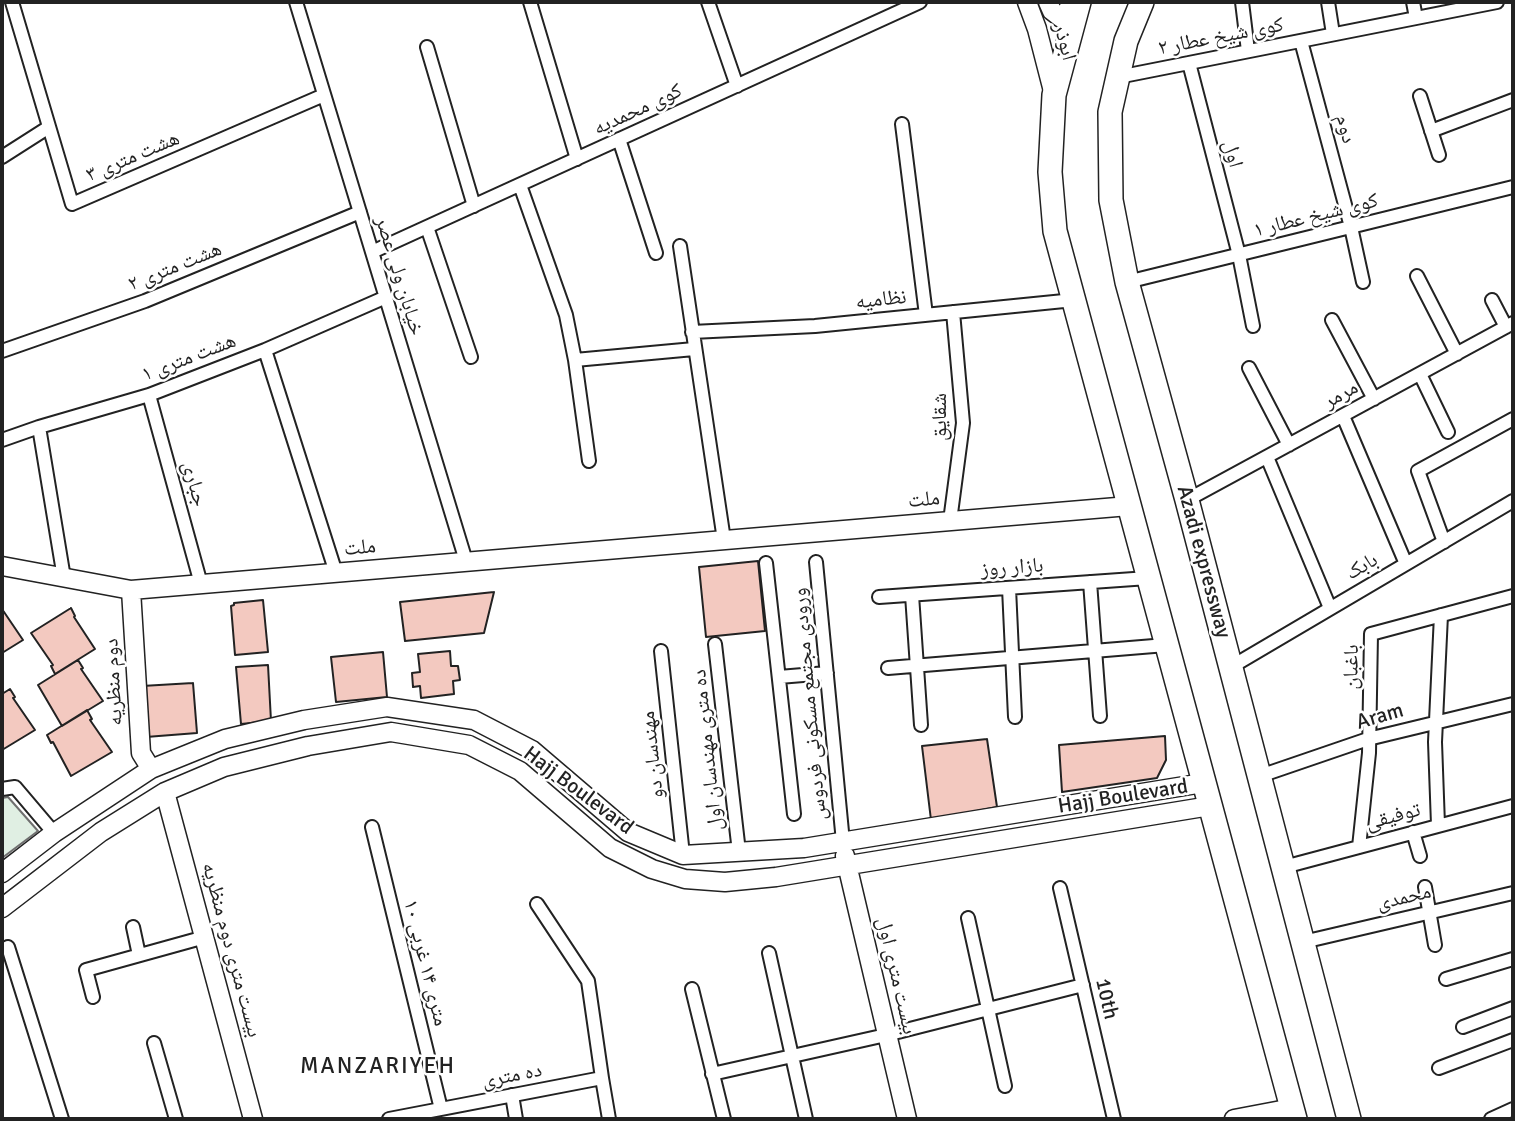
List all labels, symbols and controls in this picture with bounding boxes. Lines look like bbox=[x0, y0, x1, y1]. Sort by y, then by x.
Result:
street label: کوی شیخ عطار ۲ bbox=[1156, 12, 1286, 62]
street label: ابوذر bbox=[1047, 21, 1081, 63]
street label: کوی محمدیه bbox=[590, 79, 686, 141]
street label: دوم bbox=[1329, 112, 1361, 146]
street label: هشت متری ۳ bbox=[83, 126, 183, 188]
street label: اول bbox=[1216, 138, 1248, 170]
street label: کوی شیخ عطار ۱ bbox=[1251, 188, 1381, 244]
street label: خیابان ولی عصر bbox=[369, 214, 429, 338]
street label: هشت متری ۲ bbox=[124, 237, 226, 297]
street label: نظامیه bbox=[854, 285, 908, 315]
street label: هشت متری ۱ bbox=[138, 328, 240, 388]
street label: مرمر bbox=[1319, 375, 1363, 415]
street label: شقایق bbox=[927, 393, 953, 441]
street label: جباری bbox=[176, 459, 212, 509]
street label: Azadi expressway bbox=[1171, 483, 1235, 641]
street label: ملت bbox=[907, 486, 941, 514]
street label: ملت bbox=[343, 534, 377, 562]
street label: بابک bbox=[1341, 548, 1383, 586]
street label: بازار روز bbox=[980, 553, 1044, 583]
street label: ورودی مجتمع مسکونی فردوس bbox=[787, 587, 833, 821]
street label: دوم منظریه bbox=[99, 638, 129, 726]
street label: باغبان bbox=[1339, 644, 1365, 690]
street label: ده متری مهندسان اول bbox=[687, 668, 729, 832]
street label: Aram bbox=[1354, 698, 1406, 736]
street label: مهندسان دو bbox=[636, 710, 670, 800]
street label: Hajj Boulevard bbox=[518, 741, 638, 841]
street label: Hajj Boulevard bbox=[1056, 774, 1190, 820]
street label: توفیقی bbox=[1363, 798, 1423, 836]
street label: بیست متری دوم منظریه bbox=[196, 860, 266, 1040]
street label: محمدی bbox=[1374, 880, 1434, 916]
street label: ۱۰ متری ۱۴ غربی bbox=[397, 897, 453, 1029]
street label: بیست متری اول bbox=[870, 915, 922, 1037]
street label: 10th bbox=[1089, 976, 1123, 1022]
district label: MANZARIYEH bbox=[301, 1053, 455, 1081]
street label: ده متری bbox=[480, 1058, 544, 1094]

